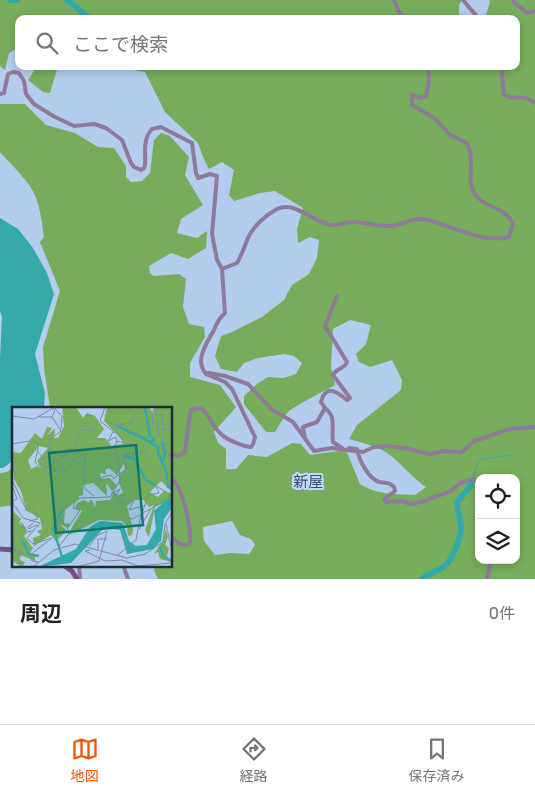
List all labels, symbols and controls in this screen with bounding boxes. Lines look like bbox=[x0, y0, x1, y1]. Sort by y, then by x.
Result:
search box bbox=[15, 15, 520, 70]
icon: search bbox=[33, 29, 61, 57]
text: ここで検索 bbox=[73, 33, 168, 56]
inset map bbox=[12, 407, 172, 566]
district label: 新屋 bbox=[293, 473, 323, 491]
map controls bbox=[475, 474, 520, 564]
button: locate bbox=[475, 474, 520, 519]
button: layers bbox=[475, 519, 520, 564]
text: 周辺 bbox=[20, 601, 62, 626]
text: 0件 bbox=[489, 604, 515, 623]
tab: 地図 bbox=[71, 735, 99, 785]
tab: 経路 bbox=[240, 735, 268, 785]
tab: 保存済み bbox=[409, 735, 465, 785]

